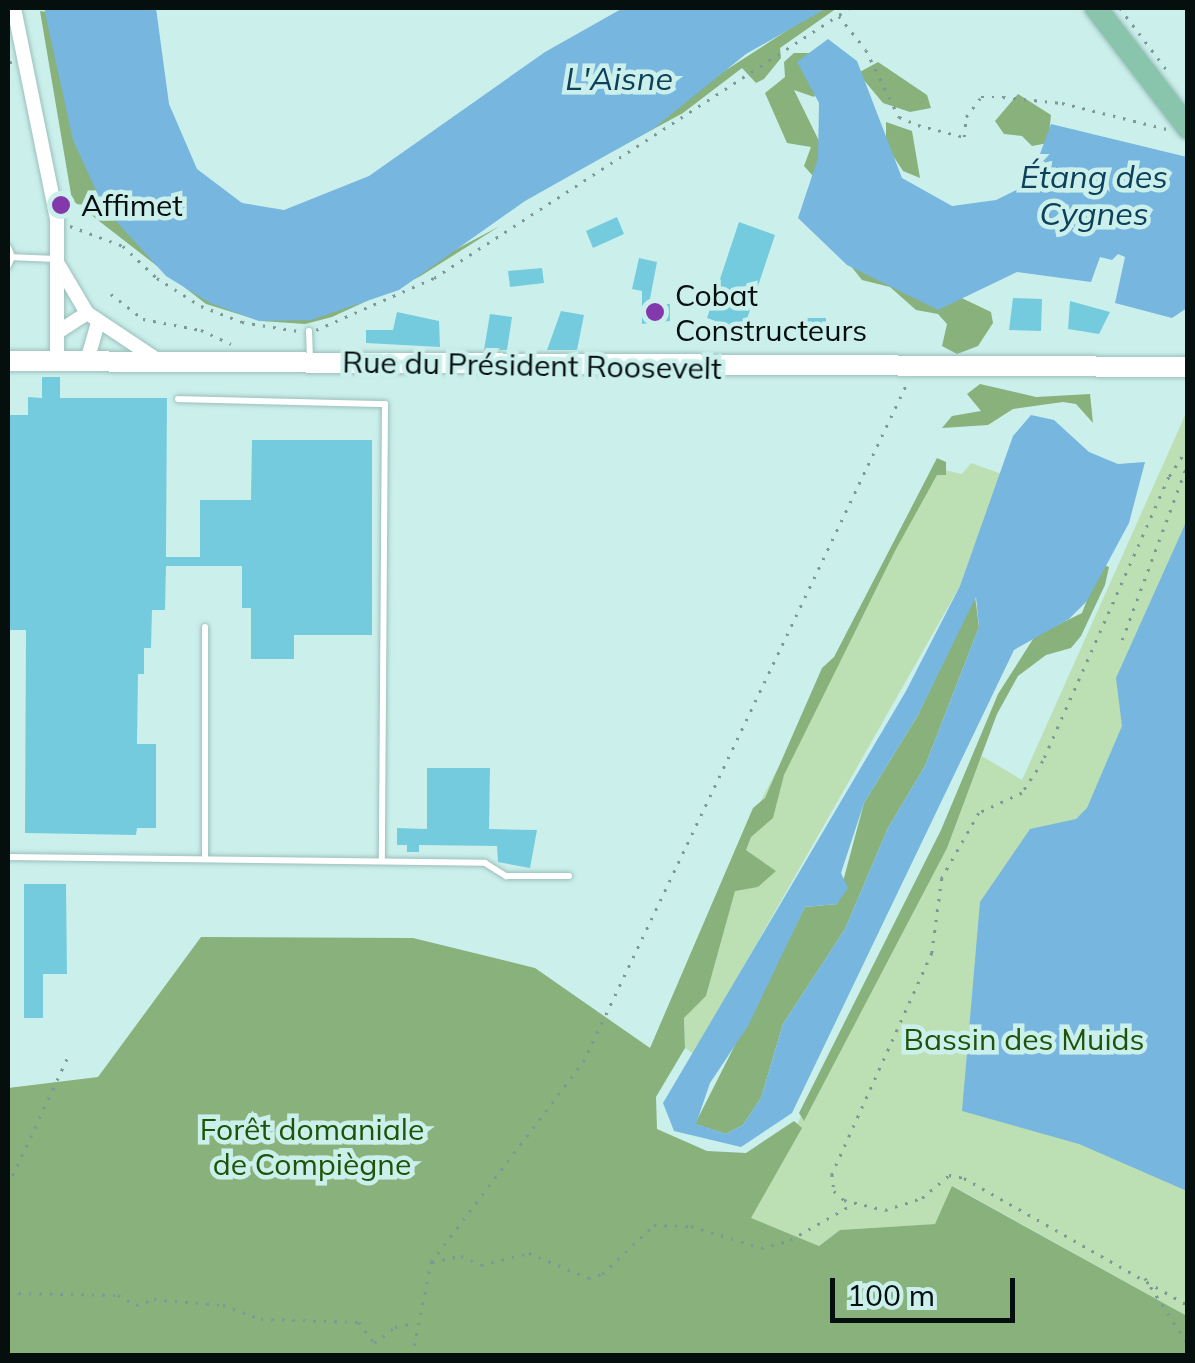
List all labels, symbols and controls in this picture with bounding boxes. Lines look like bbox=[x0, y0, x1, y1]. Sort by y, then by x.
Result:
water label: L'Aisne bbox=[565, 59, 673, 97]
water label: Étang des Cygnes bbox=[1020, 158, 1168, 233]
place label: Affimet bbox=[81, 187, 183, 223]
marker: Affimet bbox=[50, 194, 72, 216]
place label: Cobat Constructeurs bbox=[675, 277, 867, 348]
marker: Cobat Constructeurs bbox=[644, 301, 666, 323]
street label: Rue du Président Roosevelt bbox=[342, 344, 722, 386]
park label: Bassin des Muids bbox=[904, 1021, 1144, 1057]
park label: Forêt domaniale de Compiègne bbox=[200, 1111, 424, 1182]
scale bar bbox=[835, 1258, 1020, 1320]
text: 100 m bbox=[847, 1276, 935, 1314]

